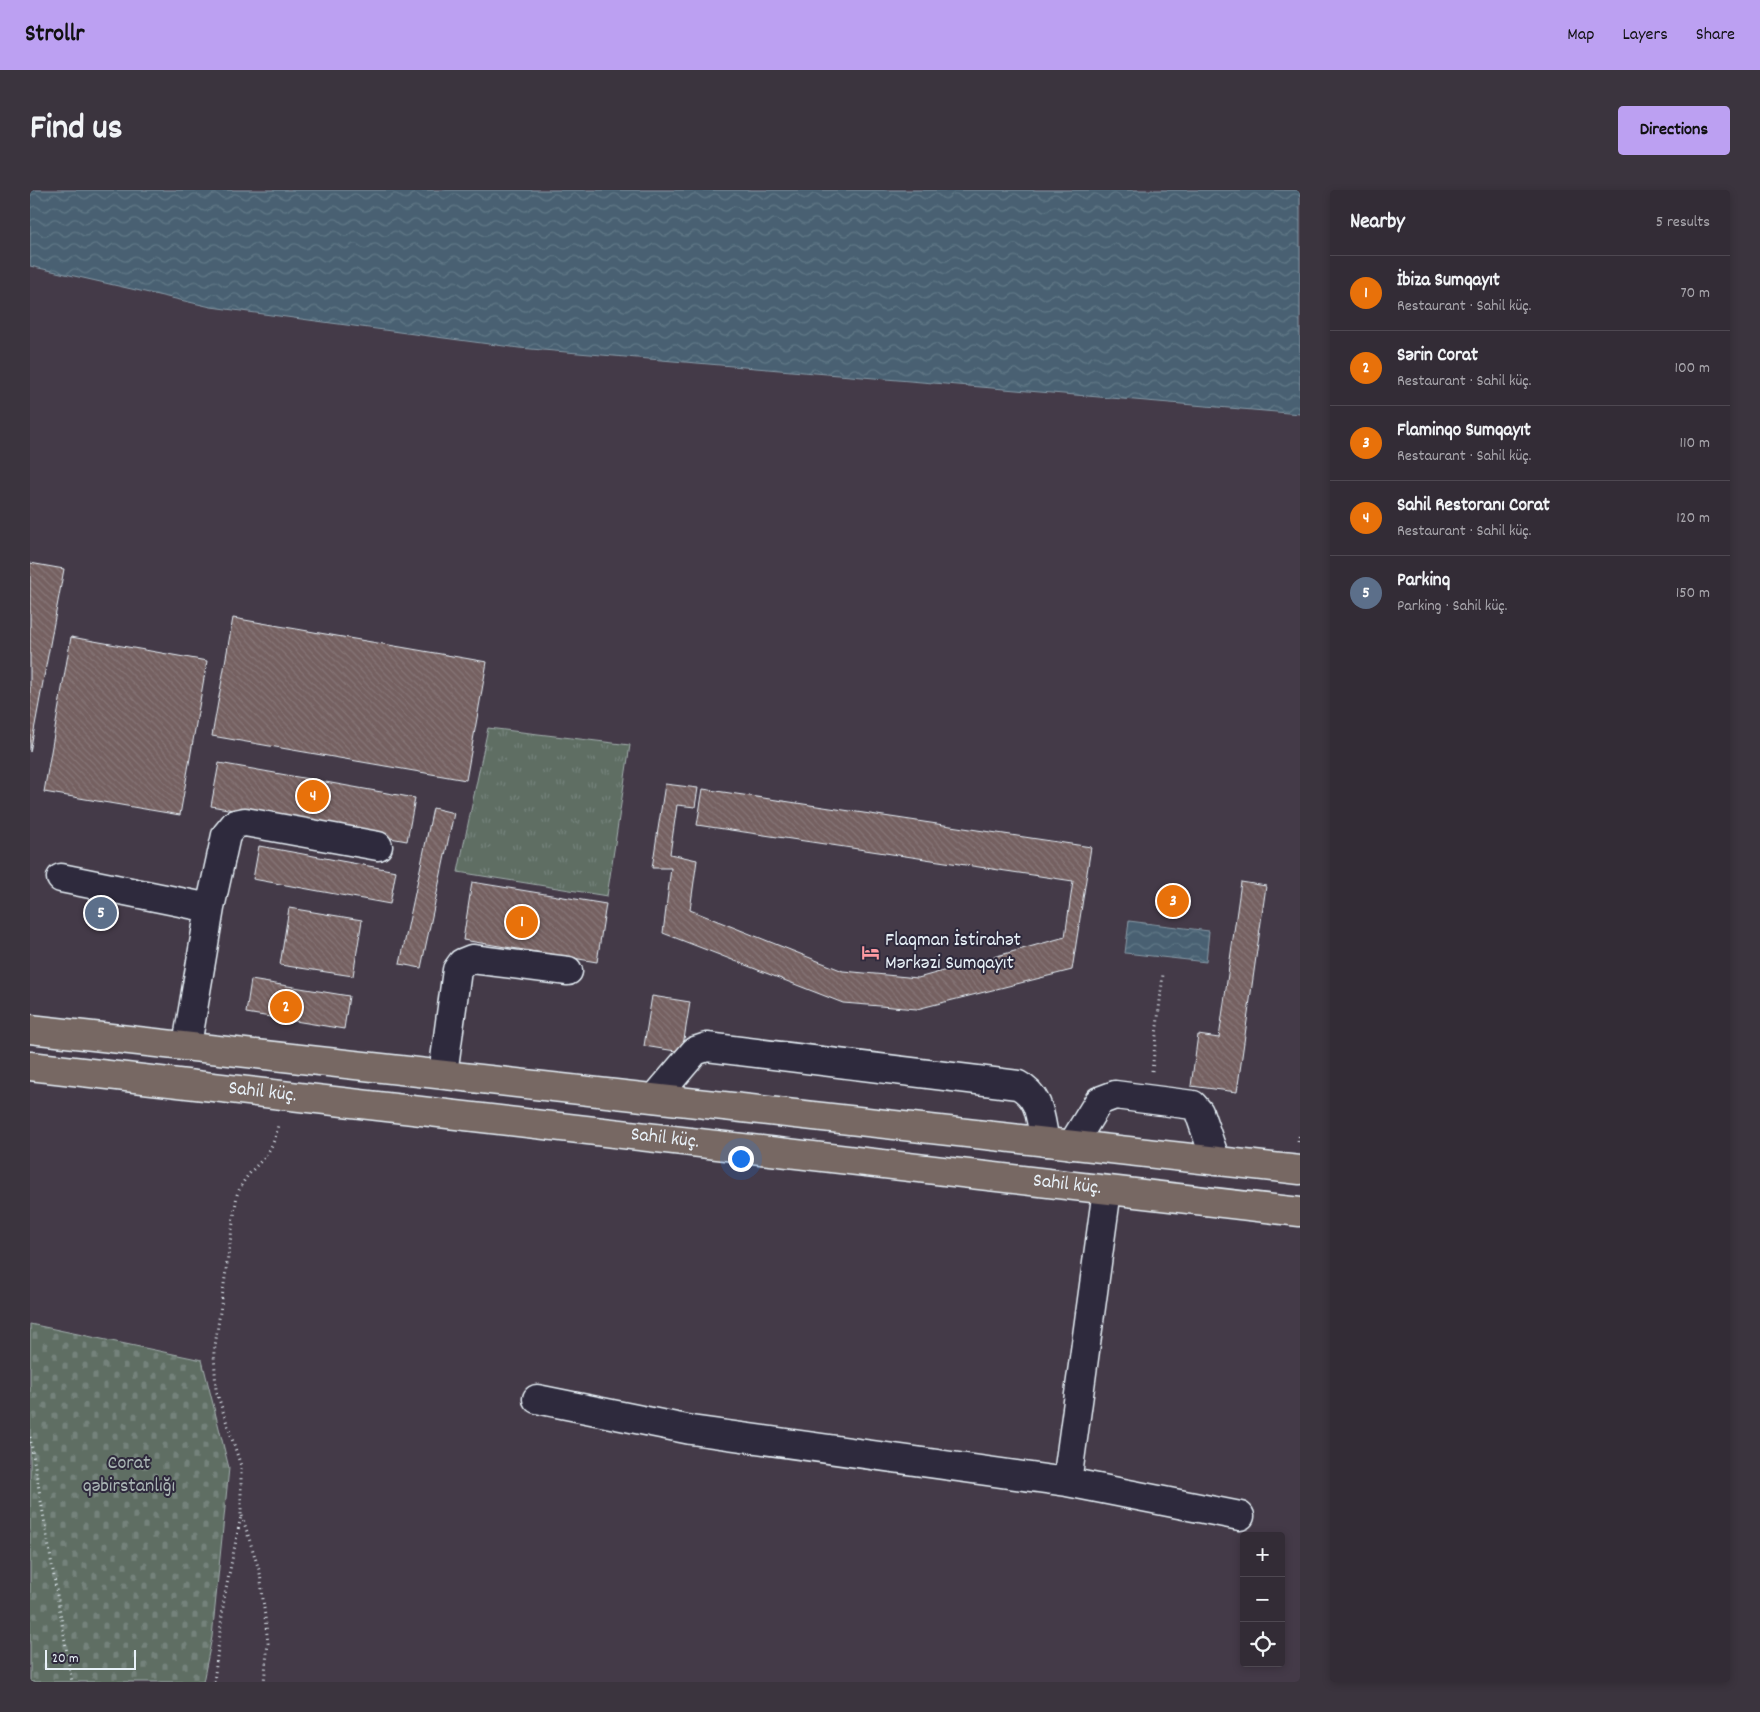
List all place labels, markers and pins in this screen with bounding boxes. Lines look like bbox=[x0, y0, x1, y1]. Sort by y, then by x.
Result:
pin: 4 bbox=[297, 777, 329, 815]
pin: 3 bbox=[1157, 882, 1189, 920]
pin: 5 bbox=[85, 894, 117, 932]
pin: 1 bbox=[506, 903, 538, 941]
place label: Flaqman İstirahət Mərkəzi Sumqayıt bbox=[885, 927, 1021, 978]
hotel icon: Flaqman İstirahət Mərkəzi Sumqayıt bbox=[861, 943, 881, 963]
pin: 2 bbox=[270, 988, 302, 1026]

